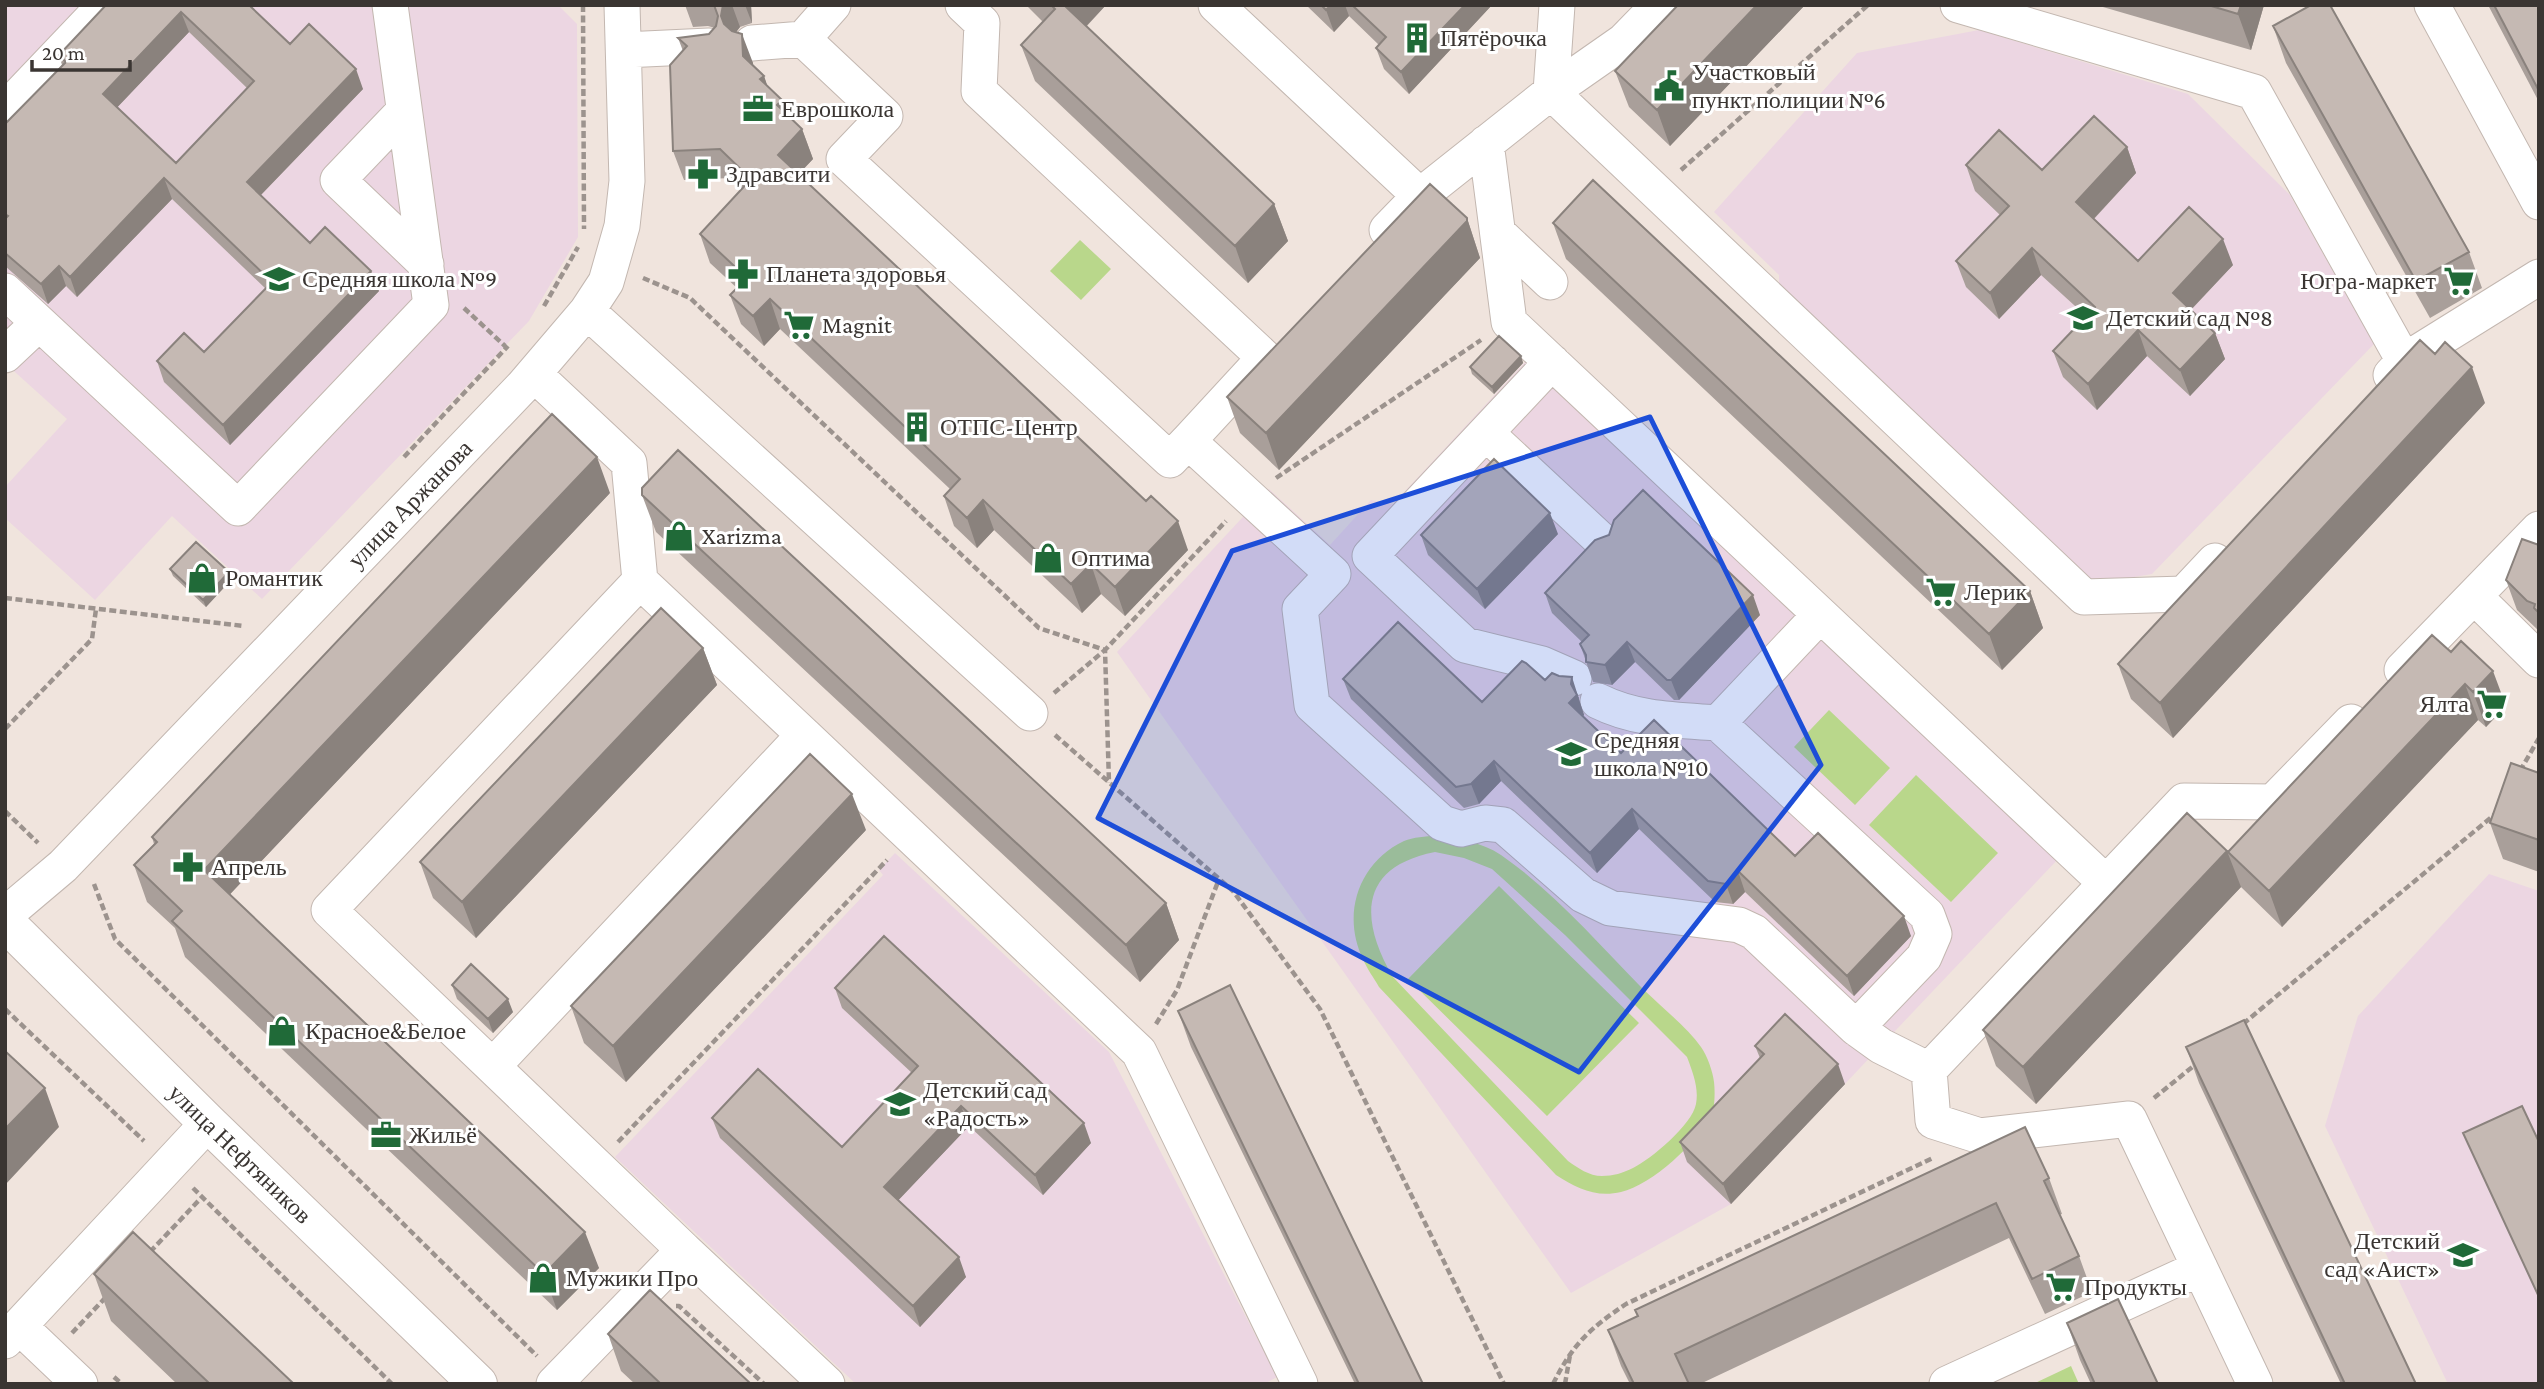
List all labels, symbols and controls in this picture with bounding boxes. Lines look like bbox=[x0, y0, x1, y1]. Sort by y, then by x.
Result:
building icon: Пятёрочка bbox=[1400, 21, 1434, 55]
place label: Пятёрочка bbox=[1440, 24, 1547, 51]
scale bar bbox=[32, 28, 130, 72]
text: 20 m bbox=[42, 41, 85, 65]
place label: Участковый пункт полиции №6 bbox=[1692, 58, 1886, 113]
public building icon: Участковый пункт полиции №6 bbox=[1652, 69, 1686, 103]
office icon: Еврошкола bbox=[741, 92, 775, 126]
place label: Еврошкола bbox=[781, 95, 895, 122]
pharmacy icon: Здравсити bbox=[686, 157, 720, 191]
place label: Здравсити bbox=[726, 160, 830, 187]
pharmacy icon: Планета здоровья bbox=[726, 257, 760, 291]
place label: Планета здоровья bbox=[766, 260, 946, 287]
school or university icon: Средняя школа №9 bbox=[262, 262, 296, 296]
supermarket icon: Югра-маркет bbox=[2442, 264, 2476, 298]
place label: Средняя школа №9 bbox=[302, 265, 497, 292]
place label: Югра-маркет bbox=[2300, 267, 2437, 294]
school or university icon: Детский сад №8 bbox=[2066, 301, 2100, 335]
place label: Детский сад №8 bbox=[2106, 304, 2273, 331]
supermarket icon: Magnit bbox=[782, 308, 816, 342]
place label: Magnit bbox=[822, 311, 893, 338]
building icon: ОТПС-Центр bbox=[900, 410, 934, 444]
place label: ОТПС-Центр bbox=[940, 413, 1078, 440]
street label: улица Аржанова bbox=[342, 434, 478, 573]
shop icon: Xarizma bbox=[662, 519, 696, 553]
place label: Xarizma bbox=[702, 522, 782, 549]
shop icon: Оптима bbox=[1031, 541, 1065, 575]
place label: Оптима bbox=[1071, 544, 1151, 571]
shop icon: Романтик bbox=[185, 561, 219, 595]
place label: Романтик bbox=[225, 564, 323, 591]
supermarket icon: Лерик bbox=[1924, 575, 1958, 609]
place label: Лерик bbox=[1964, 578, 2028, 605]
supermarket icon: Ялта bbox=[2475, 687, 2509, 721]
place label: Ялта bbox=[2420, 690, 2469, 717]
place label: Средняя школа №10 bbox=[1594, 726, 1708, 781]
school or university icon: Средняя школа №10 bbox=[1554, 737, 1588, 771]
pharmacy icon: Апрель bbox=[171, 850, 205, 884]
place label: Апрель bbox=[211, 853, 287, 880]
shop icon: Красное&Белое bbox=[265, 1014, 299, 1048]
place label: Красное&Белое bbox=[305, 1017, 466, 1044]
place label: Детский сад «Радость» bbox=[923, 1076, 1047, 1131]
street label: улица Нефтяников bbox=[163, 1079, 317, 1229]
school or university icon: Детский сад «Радость» bbox=[883, 1087, 917, 1121]
office icon: Жильё bbox=[369, 1118, 403, 1152]
place label: Жильё bbox=[409, 1121, 477, 1148]
place label: Детский сад «Аист» bbox=[2324, 1227, 2440, 1282]
school or university icon: Детский сад «Аист» bbox=[2446, 1238, 2480, 1272]
shop icon: Мужики Про bbox=[526, 1261, 560, 1295]
place label: Мужики Про bbox=[566, 1264, 698, 1291]
supermarket icon: Продукты bbox=[2044, 1270, 2078, 1304]
place label: Продукты bbox=[2084, 1273, 2187, 1300]

